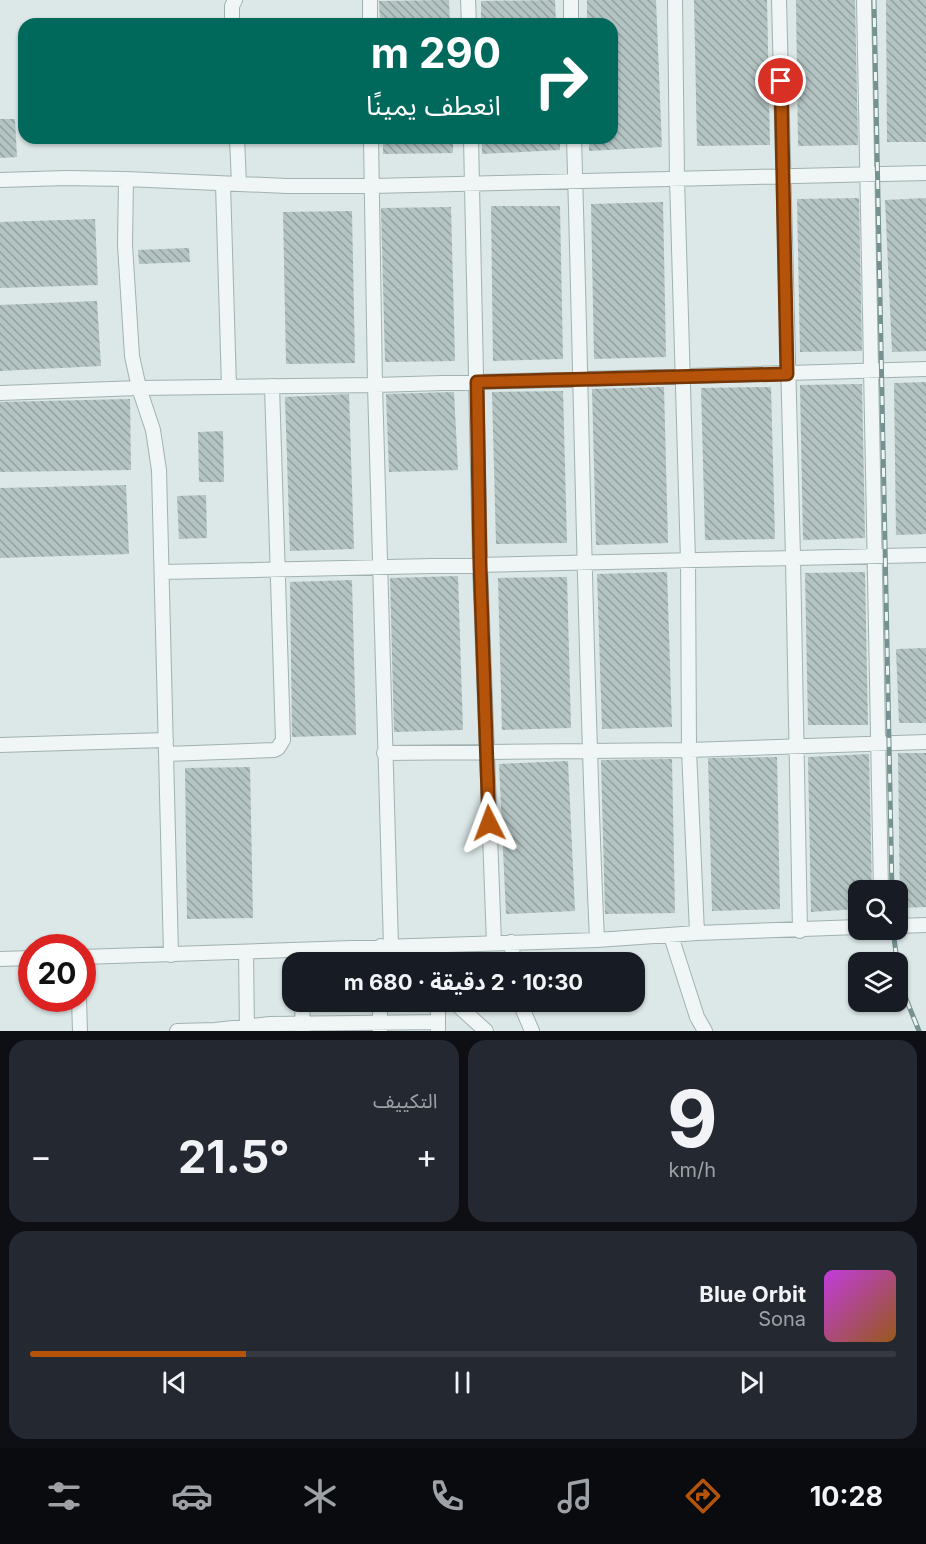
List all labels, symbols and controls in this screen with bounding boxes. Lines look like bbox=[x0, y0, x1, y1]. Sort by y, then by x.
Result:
text: 290 m bbox=[371, 27, 501, 78]
icon: right bbox=[522, 42, 600, 120]
pin bbox=[755, 55, 806, 106]
icon: arrive bbox=[764, 64, 797, 97]
text: انعطف يمينًا bbox=[366, 89, 501, 122]
position arrow bbox=[457, 791, 521, 855]
map controls bbox=[848, 880, 908, 1012]
button: search bbox=[848, 880, 908, 940]
speed limit sign: 20 bbox=[18, 934, 96, 1012]
button: layers bbox=[848, 952, 908, 1012]
text: 10:30 · 2 دقيقة · 680 m bbox=[344, 969, 583, 995]
text: 9 bbox=[667, 1071, 718, 1166]
text: التكييف bbox=[373, 1089, 438, 1113]
text: 21.5° bbox=[178, 1129, 290, 1184]
text: − bbox=[30, 1136, 52, 1176]
text: + bbox=[416, 1136, 438, 1176]
text: km/h bbox=[668, 1158, 716, 1182]
text: Blue Orbit bbox=[699, 1281, 806, 1307]
text: Sona bbox=[758, 1307, 806, 1331]
icon: previous bbox=[158, 1366, 191, 1399]
icon: pause bbox=[446, 1366, 479, 1399]
icon: next bbox=[735, 1366, 768, 1399]
icon: filters bbox=[43, 1475, 85, 1517]
icon: car bbox=[171, 1475, 213, 1517]
icon: climate bbox=[299, 1475, 341, 1517]
icon: phone bbox=[426, 1475, 468, 1517]
icon: music bbox=[554, 1475, 596, 1517]
icon: directions bbox=[682, 1475, 724, 1517]
text: 10:28 bbox=[810, 1480, 883, 1513]

